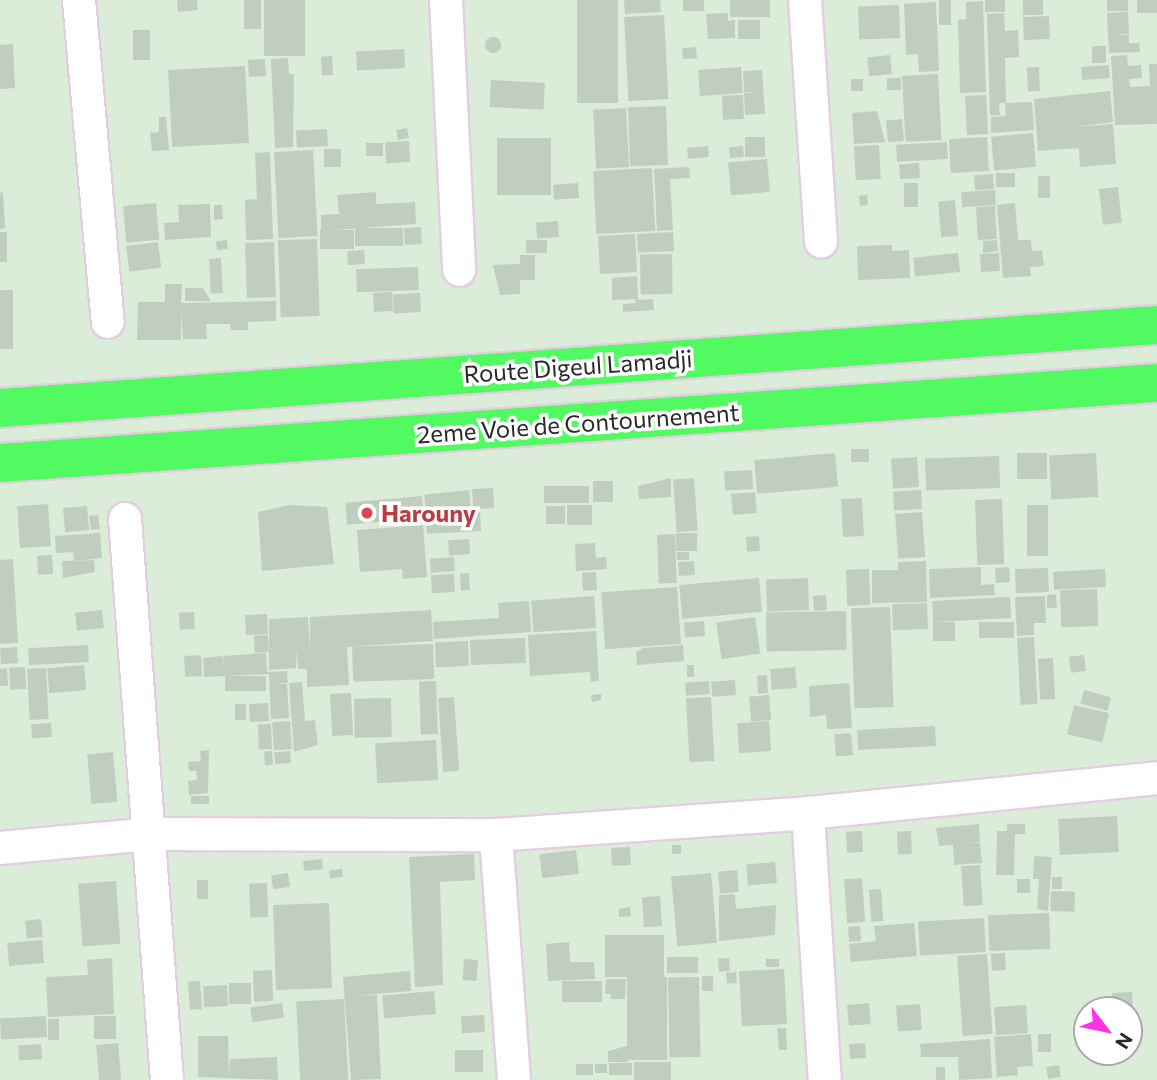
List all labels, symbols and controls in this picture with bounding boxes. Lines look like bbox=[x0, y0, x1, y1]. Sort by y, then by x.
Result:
street label: Route Digeul Lamadji bbox=[463, 344, 693, 388]
street label: 2eme Voie de Contournement bbox=[416, 397, 740, 449]
place label: Harouny bbox=[381, 499, 476, 527]
marker: Harouny bbox=[359, 505, 375, 521]
north arrow bbox=[1073, 996, 1143, 1066]
text: N bbox=[1111, 1029, 1138, 1053]

